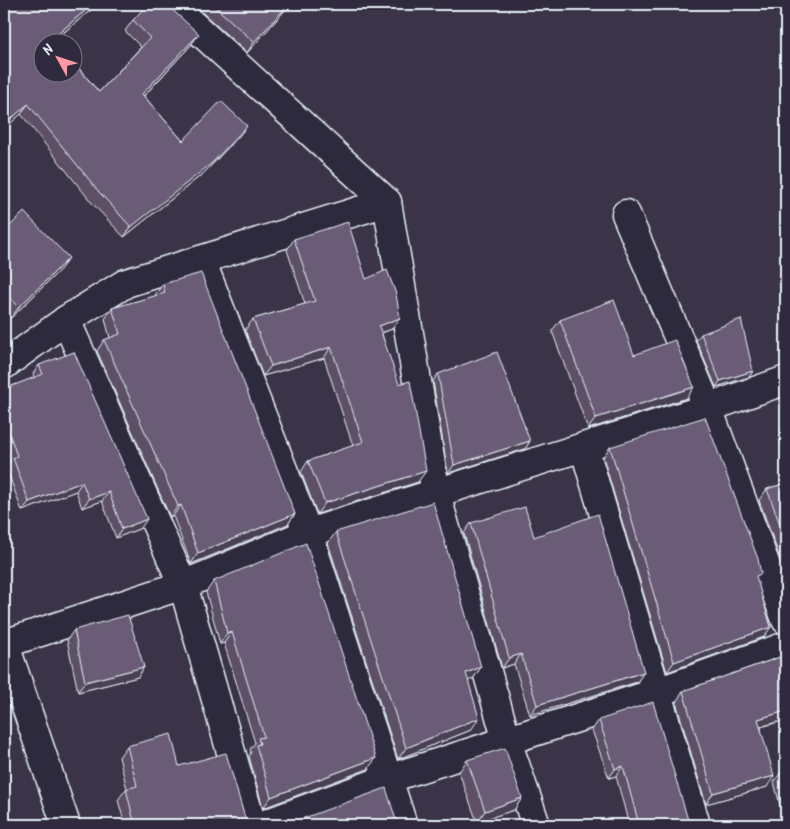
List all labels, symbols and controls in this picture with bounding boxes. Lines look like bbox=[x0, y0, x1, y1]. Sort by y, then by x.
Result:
north arrow bbox=[32, 32, 82, 82]
text: N bbox=[38, 40, 60, 61]

